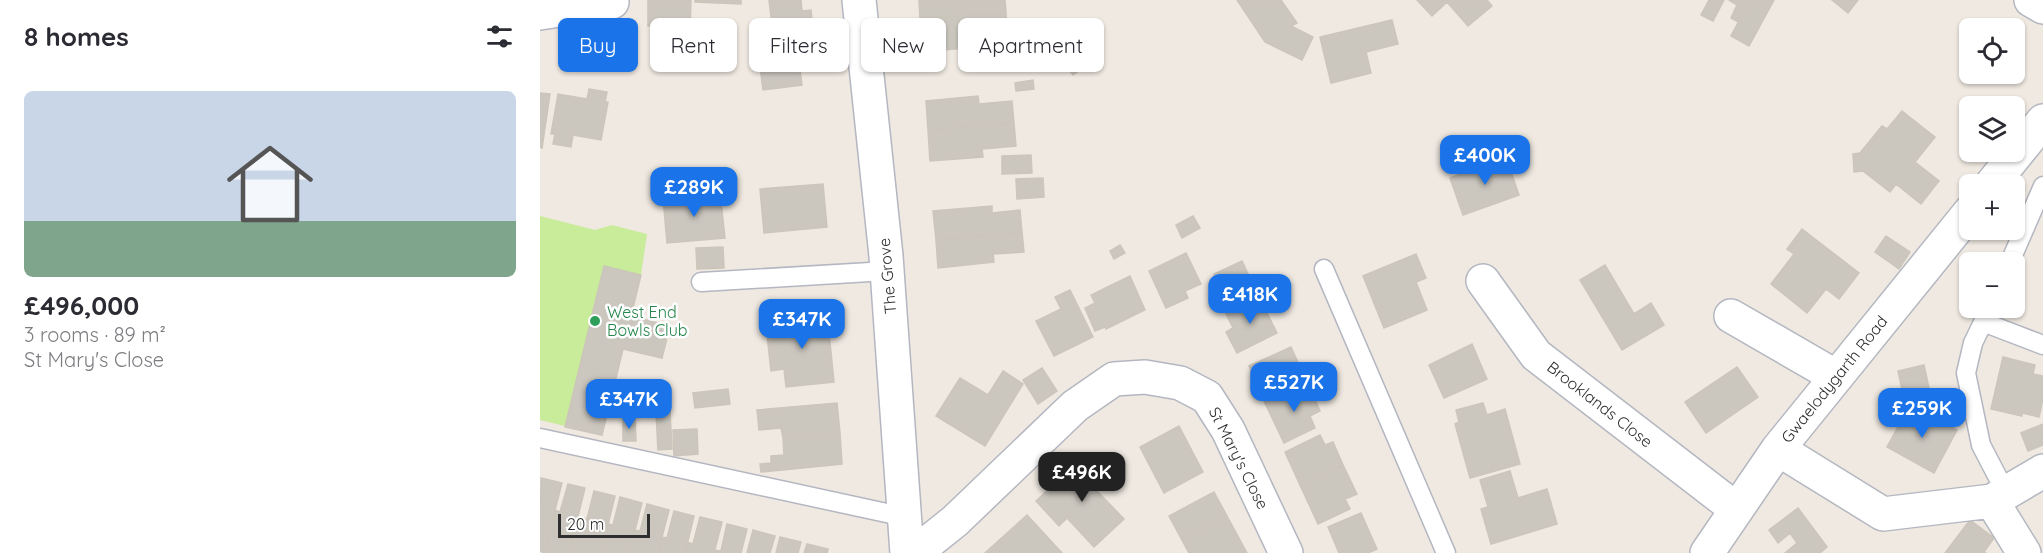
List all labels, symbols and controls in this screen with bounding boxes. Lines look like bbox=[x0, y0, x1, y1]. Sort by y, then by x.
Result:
chip: Buy bbox=[558, 18, 638, 72]
chip: Rent bbox=[650, 18, 737, 72]
chip: Filters bbox=[749, 18, 849, 72]
chip: New bbox=[861, 18, 946, 72]
chip: Apartment bbox=[958, 18, 1104, 72]
map controls bbox=[1959, 18, 2025, 318]
button: locate bbox=[1959, 18, 2025, 84]
text: 8 homes bbox=[24, 20, 129, 53]
icon: filters bbox=[483, 20, 516, 53]
button: layers bbox=[1959, 96, 2025, 162]
icon: home bbox=[216, 130, 324, 238]
pin: £400K bbox=[1443, 135, 1527, 186]
text: £400K bbox=[1454, 142, 1516, 167]
pin: £289K bbox=[652, 167, 736, 218]
text: £289K bbox=[664, 174, 724, 199]
button: + bbox=[1959, 174, 2025, 240]
street label: The Grove bbox=[874, 237, 900, 315]
button: − bbox=[1959, 252, 2025, 318]
pin: £418K bbox=[1208, 274, 1292, 325]
text: £418K bbox=[1222, 281, 1278, 306]
text: £496,000 bbox=[24, 289, 139, 322]
pin: £347K bbox=[760, 299, 844, 350]
place label: West End Bowls Club bbox=[607, 302, 688, 340]
text: £347K bbox=[773, 306, 831, 331]
street label: Gwaelodygarth Road bbox=[1777, 311, 1891, 447]
marker: West End Bowls Club bbox=[588, 314, 602, 328]
text: 3 rooms · 89 m² bbox=[24, 322, 166, 347]
text: St Mary's Close bbox=[24, 347, 164, 372]
street label: Brooklands Close bbox=[1543, 357, 1657, 451]
pin: £527K bbox=[1252, 362, 1336, 413]
text: £527K bbox=[1264, 369, 1324, 394]
pin: £347K bbox=[587, 379, 671, 430]
text: £347K bbox=[600, 386, 658, 411]
pin: £259K bbox=[1880, 388, 1964, 439]
text: £259K bbox=[1892, 395, 1952, 420]
street label: St Mary's Close bbox=[1205, 404, 1273, 512]
pin: £496K bbox=[1040, 452, 1124, 503]
text: £496K bbox=[1052, 459, 1112, 484]
scale bar bbox=[558, 511, 650, 538]
text: 20 m bbox=[567, 514, 604, 534]

